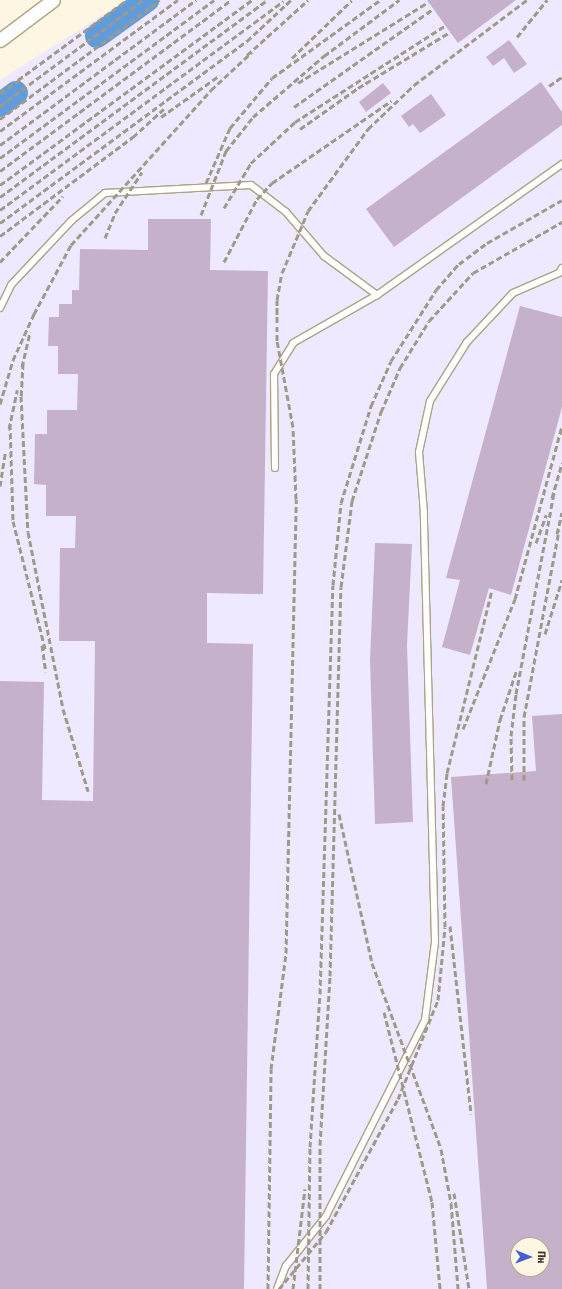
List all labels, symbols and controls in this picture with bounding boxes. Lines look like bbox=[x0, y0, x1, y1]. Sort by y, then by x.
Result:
north arrow bbox=[510, 1237, 550, 1277]
text: Пн bbox=[535, 1251, 548, 1264]

